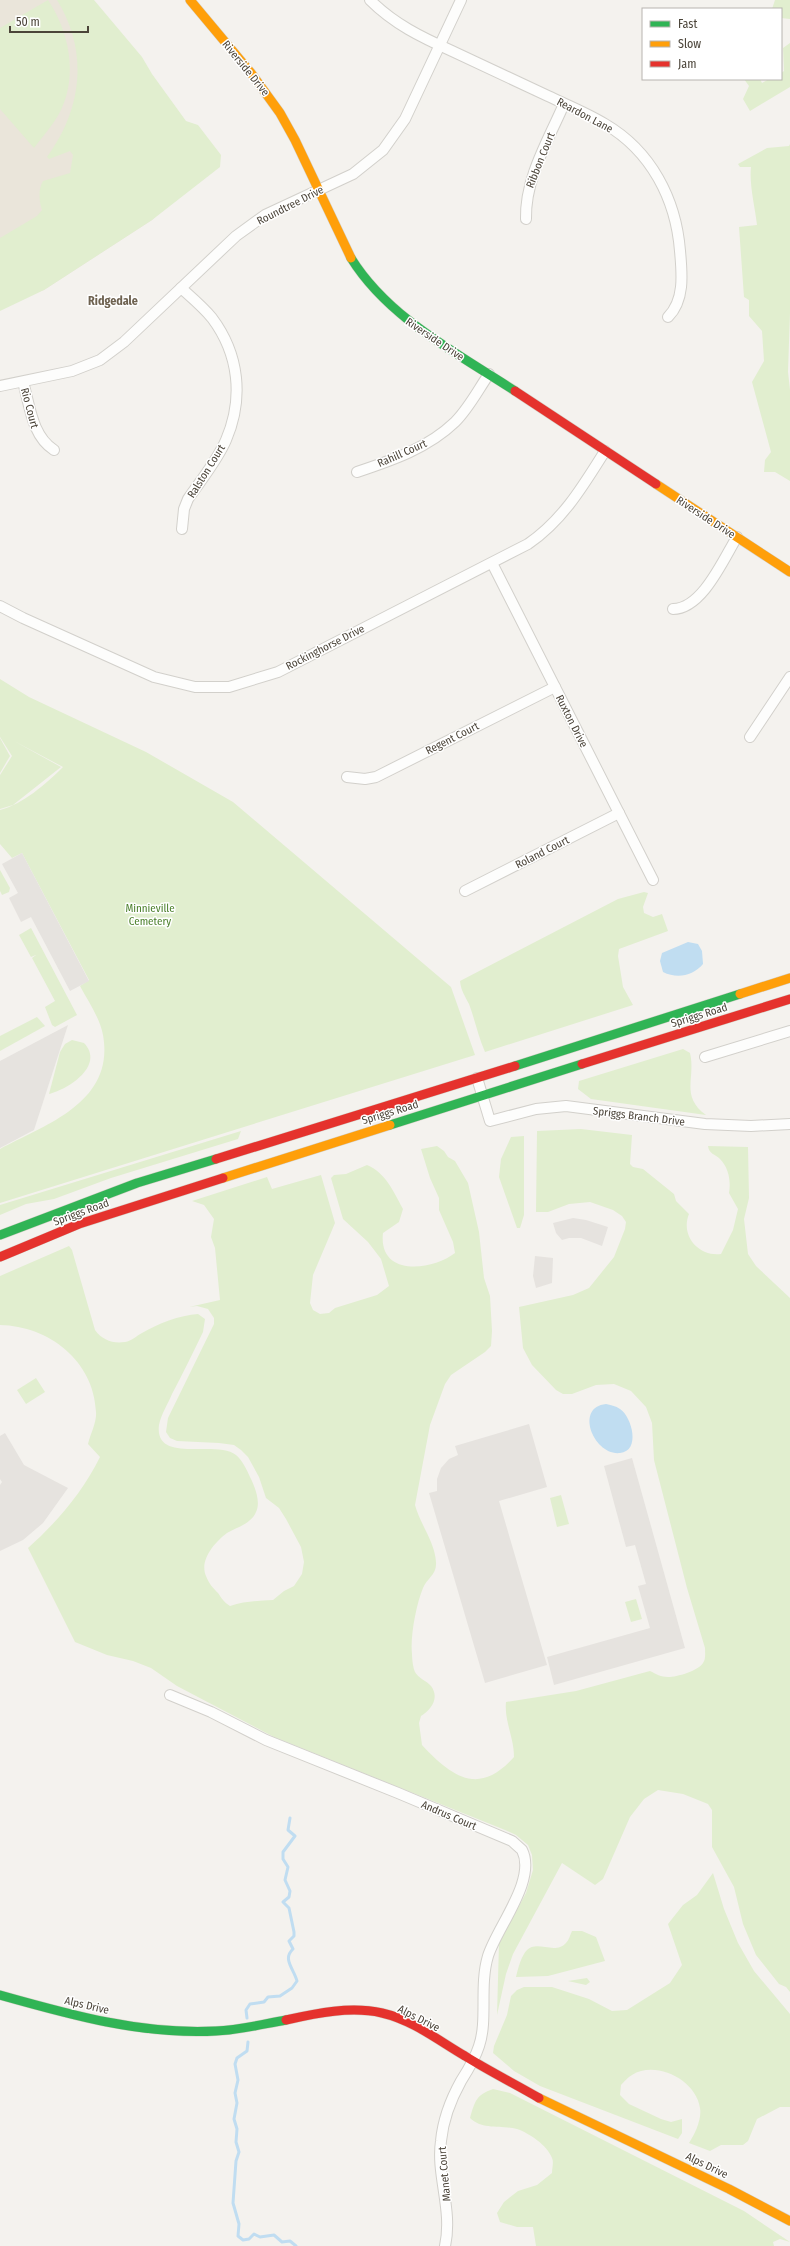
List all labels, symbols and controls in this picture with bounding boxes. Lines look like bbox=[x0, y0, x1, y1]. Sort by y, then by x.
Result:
scale bar bbox=[10, 8, 88, 34]
legend bbox=[642, 8, 782, 80]
text: 50 m bbox=[16, 15, 40, 29]
text: Fast bbox=[678, 17, 697, 31]
text: Slow bbox=[678, 37, 701, 51]
street label: Riverside Drive bbox=[219, 38, 272, 99]
text: Jam bbox=[678, 57, 696, 71]
street label: Reardon Lane bbox=[555, 95, 615, 136]
street label: Ribbon Court bbox=[523, 130, 558, 190]
street label: Roundtree Drive bbox=[255, 183, 326, 228]
district label: Ridgedale bbox=[88, 294, 138, 308]
street label: Riverside Drive bbox=[403, 315, 466, 364]
street label: Rio Court bbox=[18, 386, 41, 430]
street label: Rahill Court bbox=[376, 437, 429, 470]
street label: Ralston Court bbox=[185, 442, 228, 500]
street label: Riverside Drive bbox=[674, 494, 738, 541]
street label: Rockinghorse Drive bbox=[284, 622, 367, 673]
street label: Ruxton Drive bbox=[553, 693, 590, 750]
street label: Regent Court bbox=[423, 719, 481, 757]
street label: Roland Court bbox=[513, 833, 572, 872]
park label: Minnieville Cemetery bbox=[125, 902, 175, 928]
street label: Spriggs Road bbox=[669, 1001, 729, 1030]
street label: Spriggs Road bbox=[360, 1098, 420, 1127]
street label: Spriggs Branch Drive bbox=[592, 1104, 686, 1129]
street label: Spriggs Road bbox=[52, 1196, 111, 1229]
street label: Andrus Court bbox=[419, 1798, 479, 1833]
street label: Alps Drive bbox=[63, 1994, 110, 2017]
street label: Alps Drive bbox=[396, 2002, 442, 2034]
street label: Manet Court bbox=[436, 2146, 453, 2202]
street label: Alps Drive bbox=[684, 2150, 730, 2181]

